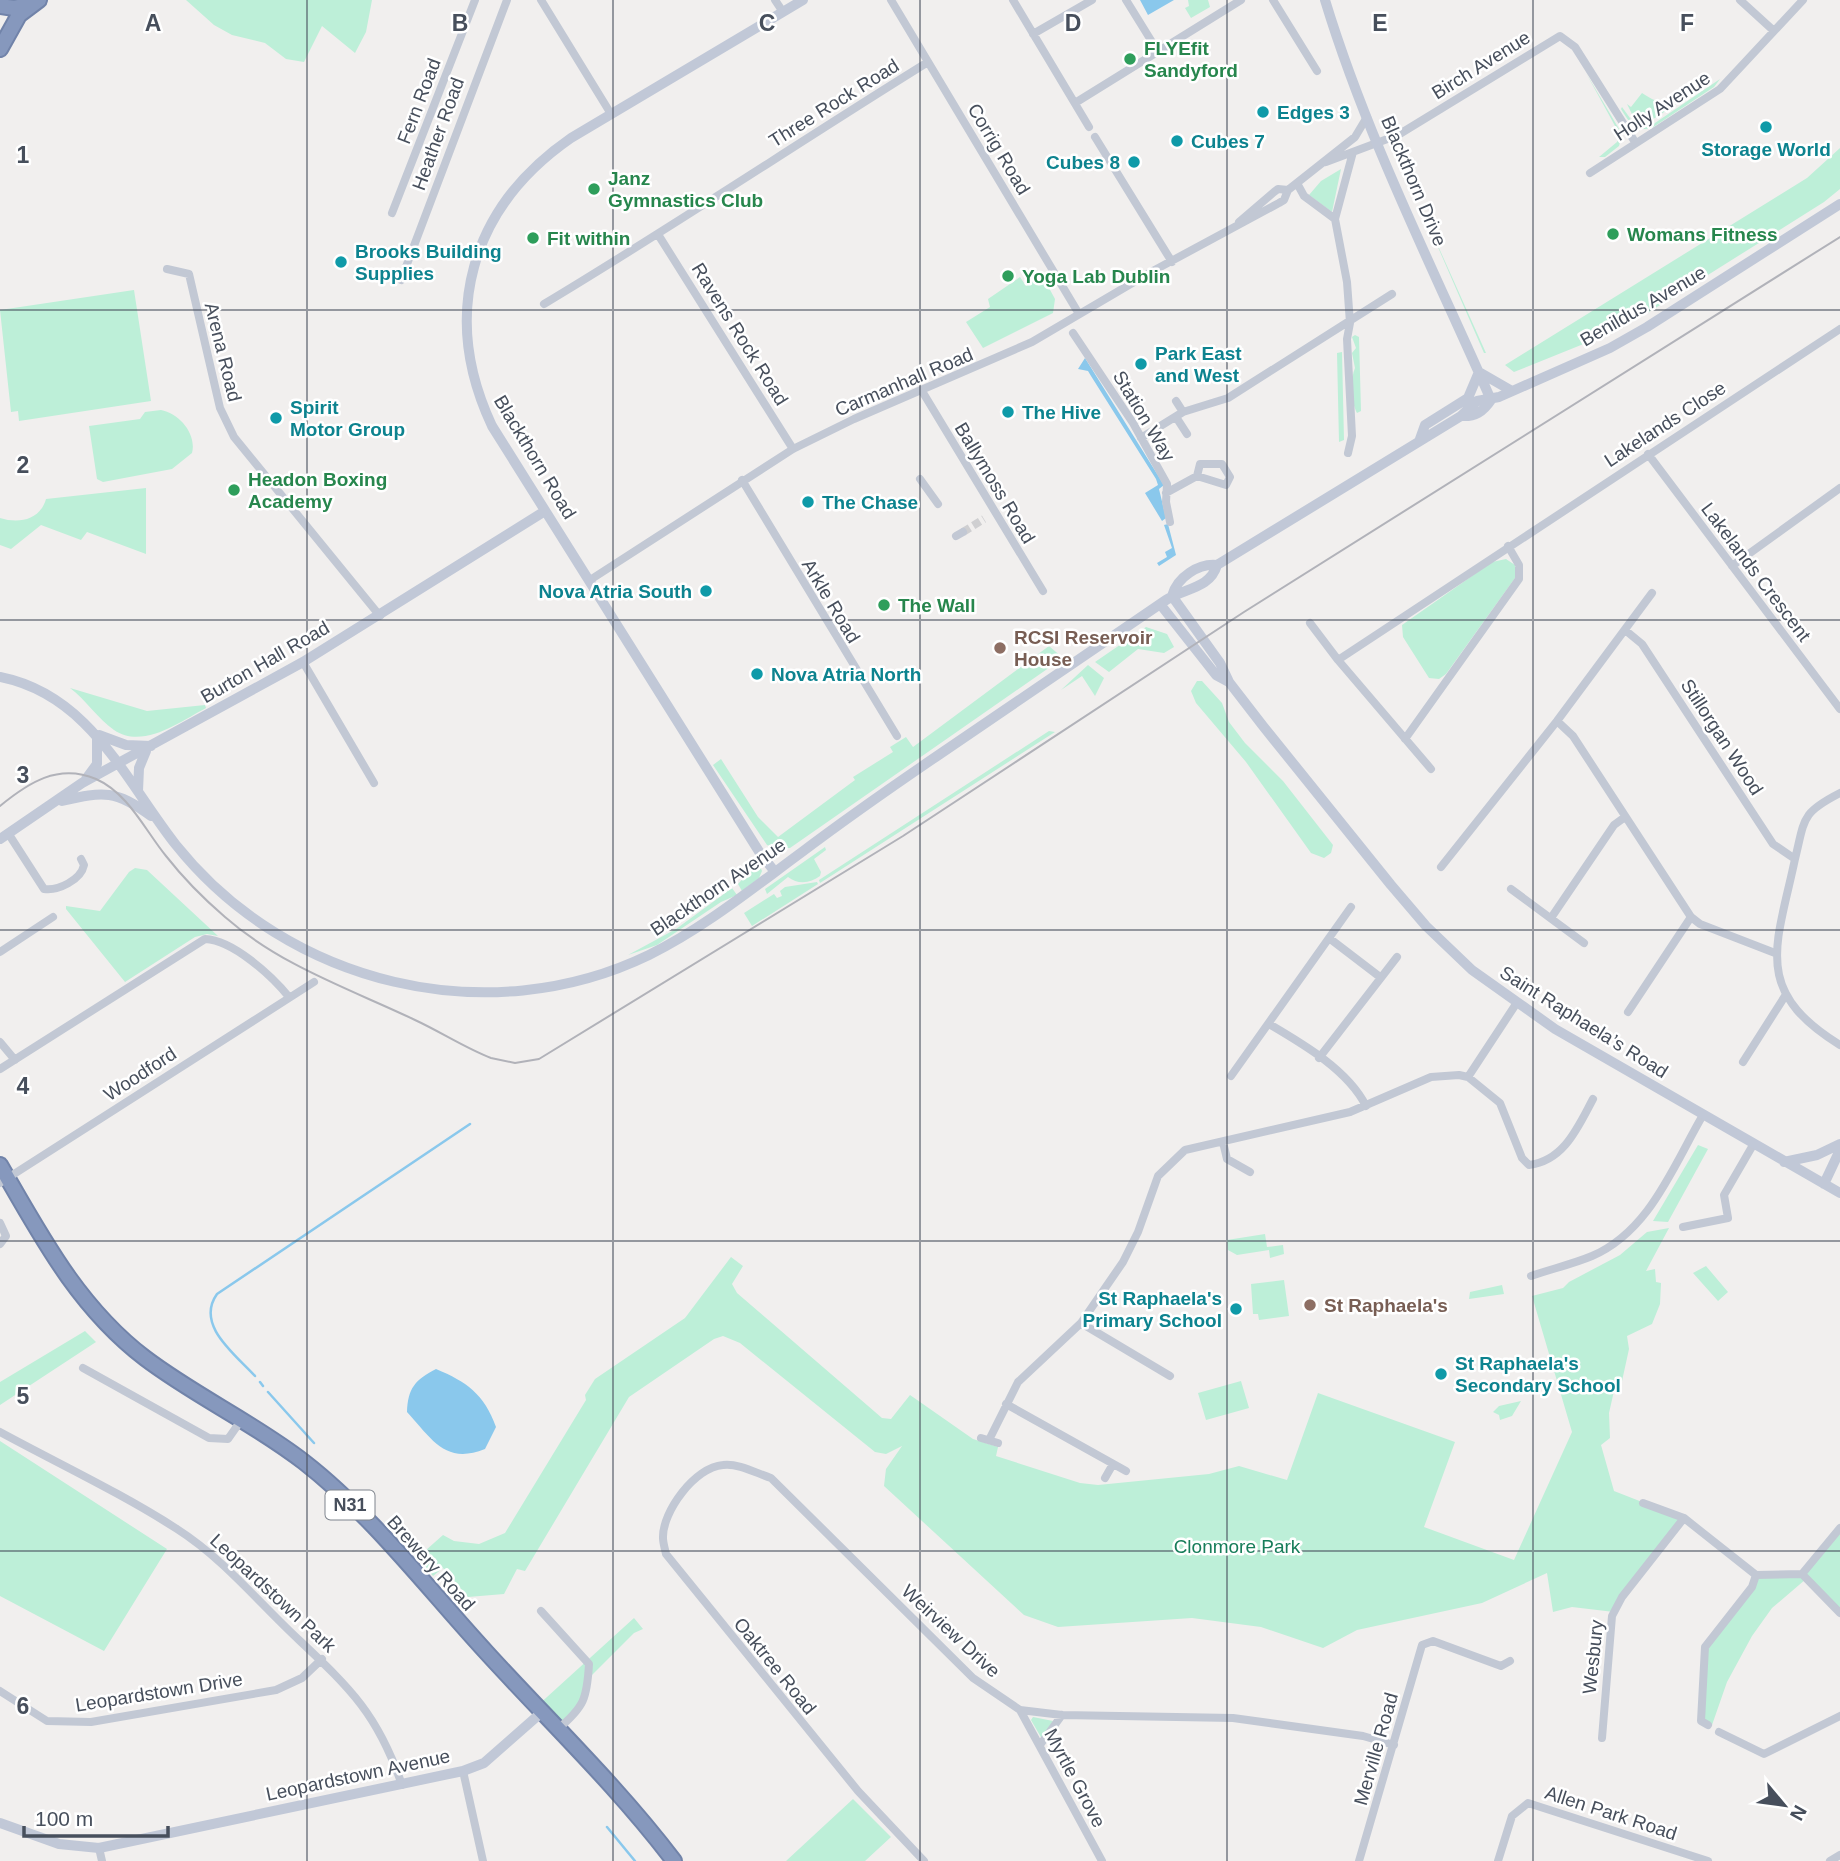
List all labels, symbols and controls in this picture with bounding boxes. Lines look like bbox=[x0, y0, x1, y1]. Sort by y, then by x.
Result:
text: A bbox=[145, 10, 161, 36]
text: B bbox=[452, 10, 468, 36]
text: C bbox=[759, 10, 775, 36]
text: D bbox=[1065, 10, 1081, 36]
text: E bbox=[1372, 10, 1388, 36]
text: F bbox=[1680, 10, 1694, 36]
street label: Birch Avenue bbox=[1428, 27, 1534, 103]
place label: FLYEfit Sandyford bbox=[1144, 38, 1238, 81]
marker: FLYEfit Sandyford bbox=[1122, 51, 1138, 67]
street label: Fern Road bbox=[393, 55, 445, 147]
street label: Three Rock Road bbox=[765, 55, 903, 151]
street label: Holly Avenue bbox=[1610, 67, 1714, 145]
street label: Heather Road bbox=[408, 75, 468, 193]
street label: Corrig Road bbox=[964, 100, 1034, 198]
place label: Edges 3 bbox=[1277, 102, 1350, 123]
marker: Edges 3 bbox=[1255, 104, 1271, 120]
street label: Blackthorn Drive bbox=[1377, 113, 1451, 249]
marker: Storage World bbox=[1758, 119, 1774, 135]
place label: Cubes 7 bbox=[1191, 131, 1265, 152]
marker: Cubes 7 bbox=[1169, 133, 1185, 149]
place label: Storage World bbox=[1701, 139, 1831, 160]
text: 1 bbox=[17, 142, 30, 168]
place label: Cubes 8 bbox=[1046, 152, 1120, 173]
marker: Cubes 8 bbox=[1126, 154, 1142, 170]
place label: Janz Gymnastics Club bbox=[608, 168, 763, 211]
marker: Janz Gymnastics Club bbox=[586, 181, 602, 197]
place label: Womans Fitness bbox=[1627, 224, 1778, 245]
marker: Womans Fitness bbox=[1605, 226, 1621, 242]
place label: Fit within bbox=[547, 228, 630, 249]
marker: Fit within bbox=[525, 230, 541, 246]
place label: Brooks Building Supplies bbox=[355, 241, 502, 284]
marker: Brooks Building Supplies bbox=[333, 254, 349, 270]
street label: Ravens Rock Road bbox=[688, 259, 792, 409]
street label: Benildus Avenue bbox=[1577, 262, 1709, 350]
place label: Yoga Lab Dublin bbox=[1022, 266, 1170, 287]
marker: Yoga Lab Dublin bbox=[1000, 268, 1016, 284]
street label: Arena Road bbox=[201, 300, 245, 404]
street label: Carmanhall Road bbox=[832, 343, 976, 421]
place label: Park East and West bbox=[1155, 343, 1242, 386]
marker: Park East and West bbox=[1133, 356, 1149, 372]
street label: Station Way bbox=[1109, 367, 1179, 465]
street label: Lakelands Close bbox=[1600, 377, 1730, 471]
street label: Blackthorn Road bbox=[490, 391, 580, 523]
place label: Spirit Motor Group bbox=[290, 397, 405, 440]
place label: The Hive bbox=[1022, 402, 1101, 423]
marker: The Hive bbox=[1000, 404, 1016, 420]
marker: Spirit Motor Group bbox=[268, 410, 284, 426]
street label: Ballymoss Road bbox=[951, 419, 1039, 547]
text: 2 bbox=[17, 452, 29, 478]
place label: Headon Boxing Academy bbox=[248, 469, 387, 512]
marker: Headon Boxing Academy bbox=[226, 482, 242, 498]
place label: The Chase bbox=[822, 492, 918, 513]
marker: The Chase bbox=[800, 494, 816, 510]
street label: Lakelands Crescent bbox=[1697, 499, 1815, 646]
street label: Arkle Road bbox=[798, 555, 864, 647]
place label: Nova Atria South bbox=[539, 581, 692, 602]
marker: Nova Atria South bbox=[698, 583, 714, 599]
place label: The Wall bbox=[898, 595, 975, 616]
marker: The Wall bbox=[876, 597, 892, 613]
street label: Burton Hall Road bbox=[197, 617, 333, 707]
place label: RCSI Reservoir House bbox=[1014, 627, 1153, 670]
marker: RCSI Reservoir House bbox=[992, 640, 1008, 656]
place label: Nova Atria North bbox=[771, 664, 921, 685]
marker: Nova Atria North bbox=[749, 666, 765, 682]
street label: Stillorgan Wood bbox=[1677, 675, 1767, 799]
text: 3 bbox=[17, 762, 29, 788]
street label: Blackthorn Avenue bbox=[647, 834, 789, 940]
street label: Saint Raphaela’s Road bbox=[1496, 962, 1672, 1082]
street label: Woodford bbox=[100, 1043, 180, 1105]
text: 4 bbox=[17, 1073, 30, 1099]
place label: St Raphaela's Primary School bbox=[1083, 1288, 1222, 1331]
place label: St Raphaela's bbox=[1324, 1295, 1448, 1316]
marker: St Raphaela's bbox=[1302, 1297, 1318, 1313]
marker: St Raphaela's Primary School bbox=[1228, 1301, 1244, 1317]
place label: St Raphaela's Secondary School bbox=[1455, 1353, 1621, 1396]
marker: St Raphaela's Secondary School bbox=[1433, 1366, 1449, 1382]
text: 5 bbox=[17, 1383, 30, 1409]
road number: N31 bbox=[326, 1490, 374, 1520]
street label: Brewery Road bbox=[383, 1511, 479, 1615]
street label: Leopardstown Park bbox=[206, 1529, 340, 1657]
park label: Clonmore Park bbox=[1174, 1536, 1301, 1557]
street label: Weirview Drive bbox=[898, 1580, 1004, 1682]
street label: Oaktree Road bbox=[730, 1613, 820, 1719]
street label: Wesbury bbox=[1579, 1618, 1607, 1695]
street label: Leopardstown Drive bbox=[74, 1668, 244, 1716]
street label: Merville Road bbox=[1350, 1690, 1402, 1808]
text: 6 bbox=[17, 1693, 29, 1719]
street label: Myrtle Grove bbox=[1040, 1725, 1110, 1831]
street label: Leopardstown Avenue bbox=[264, 1745, 452, 1805]
north arrow bbox=[1749, 1770, 1819, 1840]
street label: Allen Park Road bbox=[1542, 1782, 1680, 1844]
scale bar bbox=[24, 1794, 168, 1838]
text: N bbox=[1786, 1802, 1811, 1824]
text: 100 m bbox=[35, 1807, 93, 1830]

